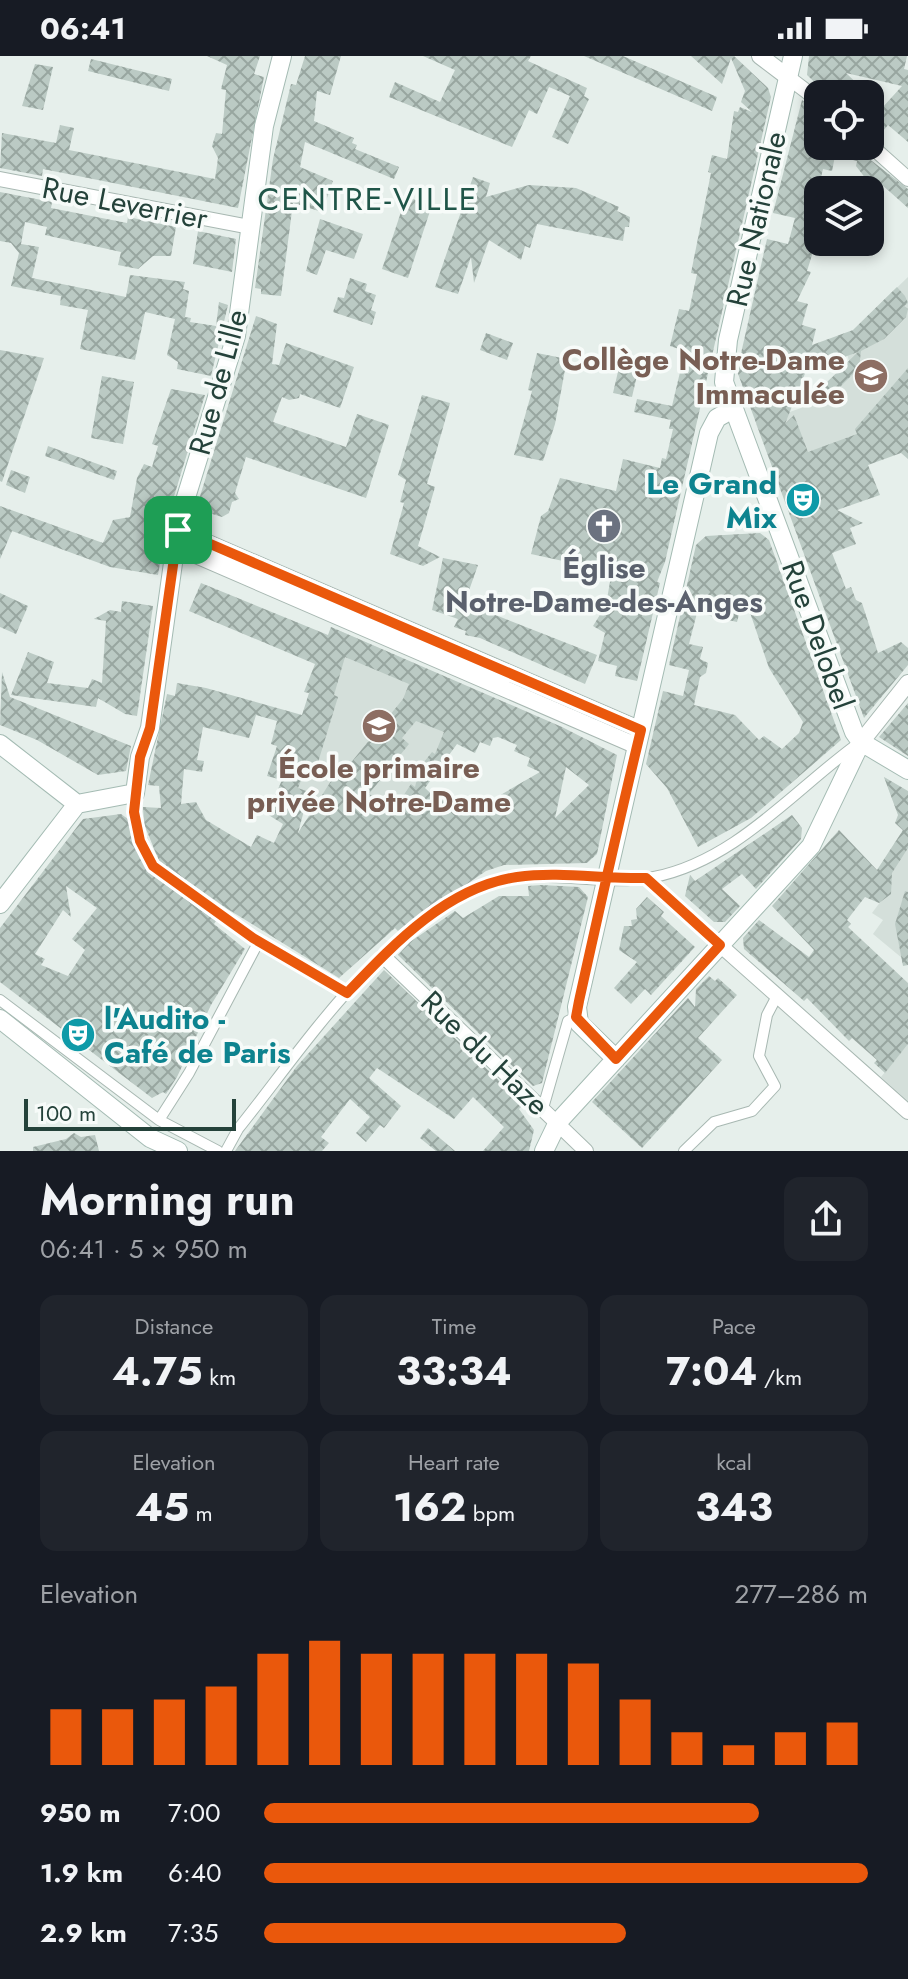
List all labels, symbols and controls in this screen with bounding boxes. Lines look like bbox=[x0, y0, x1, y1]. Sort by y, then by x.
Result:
text: 06:41 bbox=[40, 7, 126, 50]
map controls bbox=[804, 80, 884, 256]
button: locate bbox=[804, 80, 884, 160]
street label: Rue Nationale bbox=[715, 127, 797, 311]
street label: Rue Leverrier bbox=[39, 166, 212, 240]
district label: CENTRE-VILLE bbox=[258, 176, 478, 222]
button: layers bbox=[804, 176, 884, 256]
street label: Rue de Lille bbox=[178, 304, 258, 460]
place label: Collège Notre-Dame Immaculée bbox=[562, 338, 845, 415]
school or university icon: Collège Notre-Dame Immaculée bbox=[852, 357, 890, 395]
place label: Le Grand Mix bbox=[646, 462, 777, 539]
theatre icon: Le Grand Mix bbox=[784, 481, 822, 519]
pin bbox=[144, 496, 212, 564]
church icon: Église Notre-Dame-des-Anges bbox=[585, 507, 623, 545]
icon: arrive bbox=[156, 508, 200, 552]
place label: Église Notre-Dame-des-Anges bbox=[445, 546, 763, 623]
street label: Rue Delobel bbox=[771, 555, 865, 715]
school or university icon: École primaire privée Notre-Dame bbox=[360, 707, 398, 745]
place label: École primaire privée Notre-Dame bbox=[247, 746, 511, 823]
street label: Rue du Haze bbox=[411, 981, 559, 1125]
place label: l'Audito - Café de Paris bbox=[104, 997, 291, 1074]
theatre icon: l'Audito - Café de Paris bbox=[59, 1016, 97, 1054]
scale bar bbox=[24, 1095, 236, 1131]
text: 100 m bbox=[36, 1097, 96, 1129]
text: Morning run bbox=[40, 1168, 295, 1232]
button: share bbox=[784, 1177, 868, 1261]
text: 06:41 · 5 × 950 m bbox=[40, 1230, 248, 1268]
text: Distance bbox=[135, 1310, 213, 1342]
text: Time bbox=[432, 1310, 476, 1342]
text: Pace bbox=[712, 1310, 756, 1342]
text: 4.75 bbox=[112, 1342, 203, 1400]
text: 33:34 bbox=[396, 1342, 512, 1400]
text: 7:04 bbox=[666, 1342, 757, 1400]
text: km bbox=[203, 1361, 236, 1393]
text: /km bbox=[757, 1361, 802, 1393]
text: Elevation bbox=[133, 1446, 215, 1478]
text: Heart rate bbox=[408, 1446, 500, 1478]
text: kcal bbox=[716, 1446, 752, 1478]
text: 45 bbox=[135, 1478, 189, 1536]
text: 162 bbox=[393, 1478, 466, 1536]
text: 343 bbox=[695, 1478, 773, 1536]
text: m bbox=[189, 1497, 213, 1529]
text: bpm bbox=[466, 1497, 515, 1529]
text: Elevation bbox=[40, 1575, 138, 1613]
text: 277–286 m bbox=[735, 1575, 868, 1613]
text: 950 m bbox=[40, 1794, 121, 1832]
text: 7:00 bbox=[168, 1794, 221, 1832]
text: 1.9 km bbox=[40, 1854, 123, 1892]
text: 6:40 bbox=[168, 1854, 222, 1892]
text: 2.9 km bbox=[40, 1914, 127, 1952]
text: 7:35 bbox=[168, 1914, 218, 1952]

